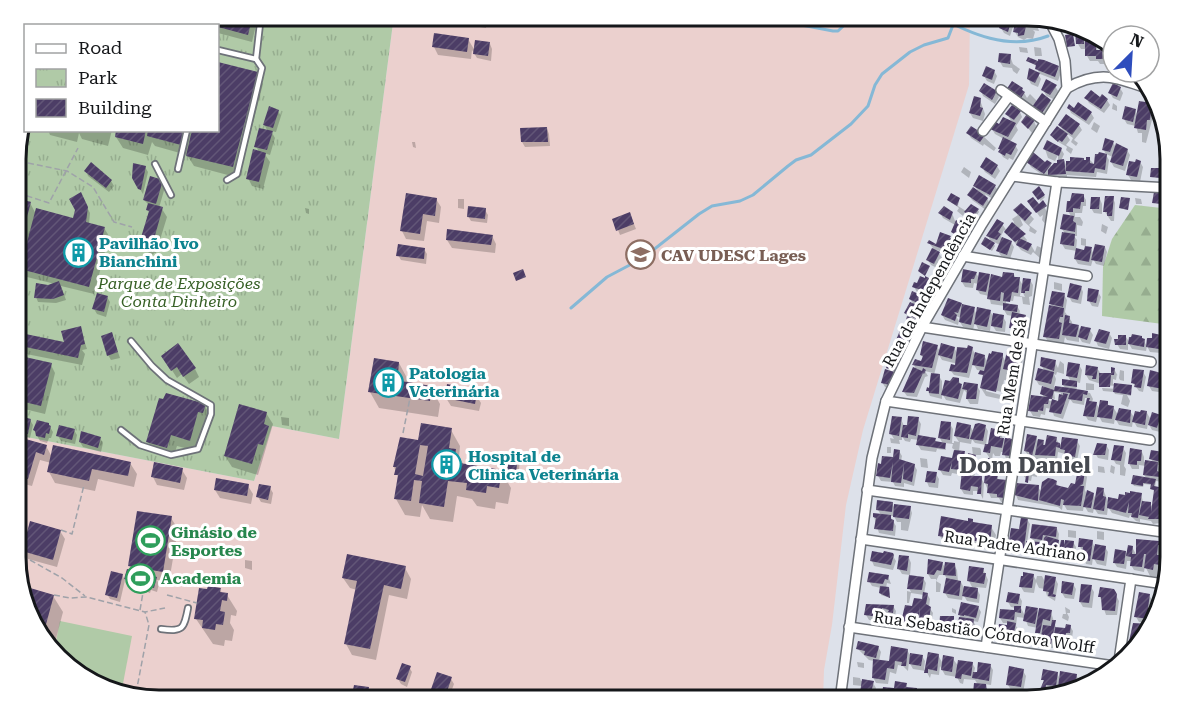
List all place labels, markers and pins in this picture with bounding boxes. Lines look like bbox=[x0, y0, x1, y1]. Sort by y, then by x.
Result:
place label: Pavilhão Ivo Bianchini bbox=[99, 234, 199, 271]
building icon: Pavilhão Ivo Bianchini bbox=[62, 236, 94, 268]
school or university icon: CAV UDESC Lages bbox=[624, 239, 656, 271]
place label: CAV UDESC Lages bbox=[661, 246, 806, 265]
place label: Patologia Veterinária bbox=[409, 364, 500, 401]
building icon: Patologia Veterinária bbox=[372, 366, 404, 398]
place label: Hospital de Clinica Veterinária bbox=[468, 447, 620, 484]
building icon: Hospital de Clinica Veterinária bbox=[431, 449, 463, 481]
place label: Ginásio de Esportes bbox=[171, 523, 257, 560]
sports icon: Ginásio de Esportes bbox=[134, 525, 166, 557]
sports icon: Academia bbox=[124, 562, 156, 594]
place label: Academia bbox=[161, 569, 242, 588]

